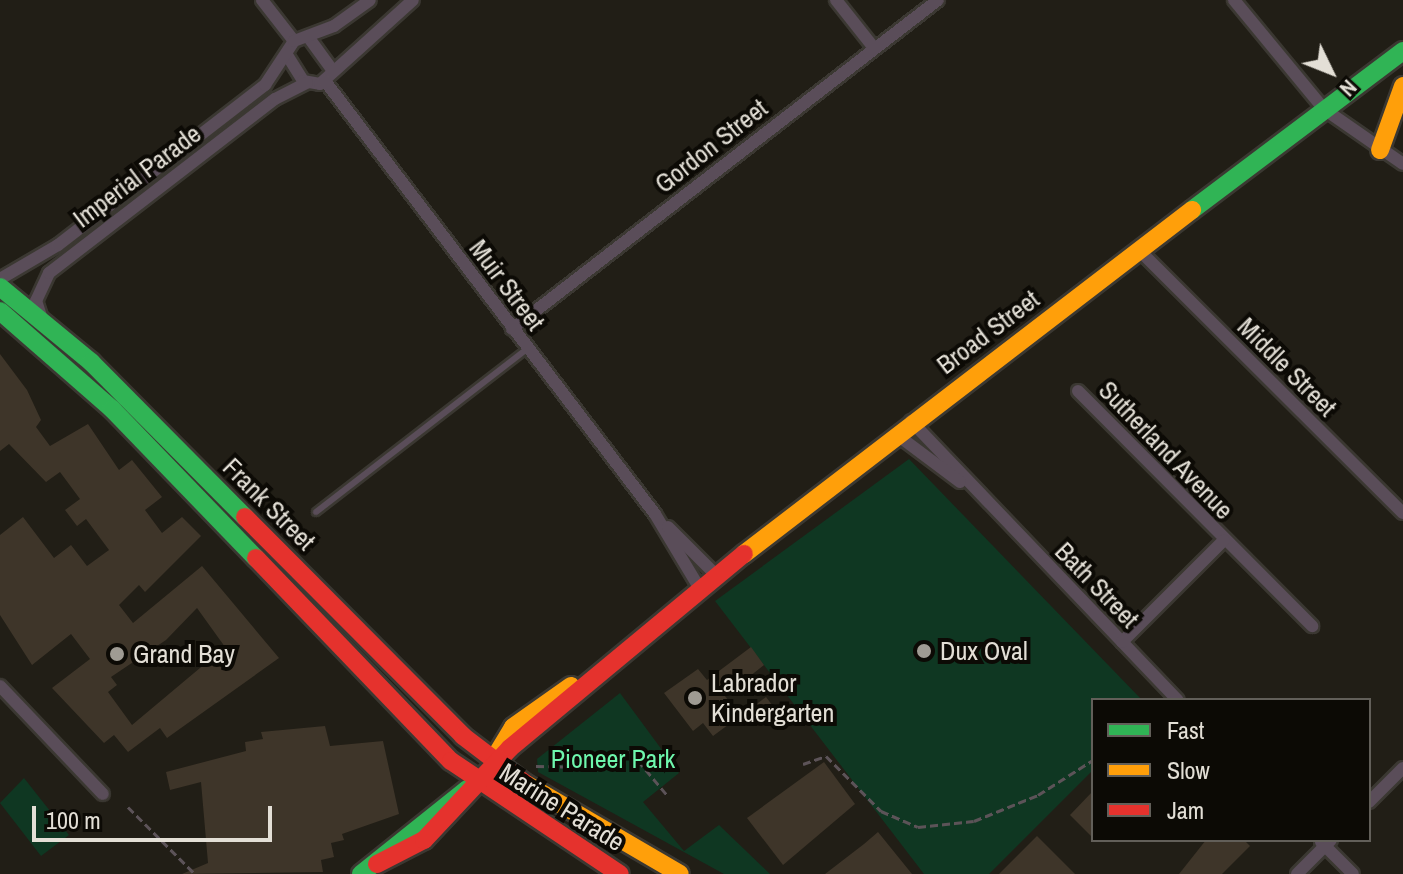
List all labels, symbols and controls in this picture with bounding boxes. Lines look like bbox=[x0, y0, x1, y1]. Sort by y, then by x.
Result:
north arrow bbox=[1291, 32, 1371, 112]
text: N bbox=[1333, 73, 1364, 103]
street label: Gordon Street bbox=[649, 92, 773, 200]
street label: Imperial Parade bbox=[67, 118, 207, 234]
street label: Muir Street bbox=[463, 234, 551, 336]
street label: Broad Street bbox=[931, 284, 1045, 380]
street label: Middle Street bbox=[1231, 311, 1343, 423]
street label: Sutherland Avenue bbox=[1092, 374, 1240, 526]
street label: Frank Street bbox=[216, 451, 322, 557]
street label: Bath Street bbox=[1049, 536, 1145, 634]
place label: Dux Oval bbox=[940, 635, 1028, 667]
place label: Grand Bay bbox=[133, 638, 235, 670]
marker: Dux Oval bbox=[915, 642, 933, 660]
marker: Grand Bay bbox=[108, 645, 126, 663]
place label: Labrador Kindergarten bbox=[711, 667, 834, 728]
marker: Labrador Kindergarten bbox=[686, 689, 704, 707]
legend bbox=[1091, 698, 1371, 842]
text: Fast bbox=[1167, 714, 1204, 746]
park label: Pioneer Park bbox=[551, 743, 675, 775]
text: Slow bbox=[1167, 754, 1210, 786]
street label: Marine Parade bbox=[494, 756, 630, 858]
scale bar bbox=[36, 790, 276, 840]
text: Jam bbox=[1167, 794, 1204, 826]
text: 100 m bbox=[46, 804, 101, 836]

